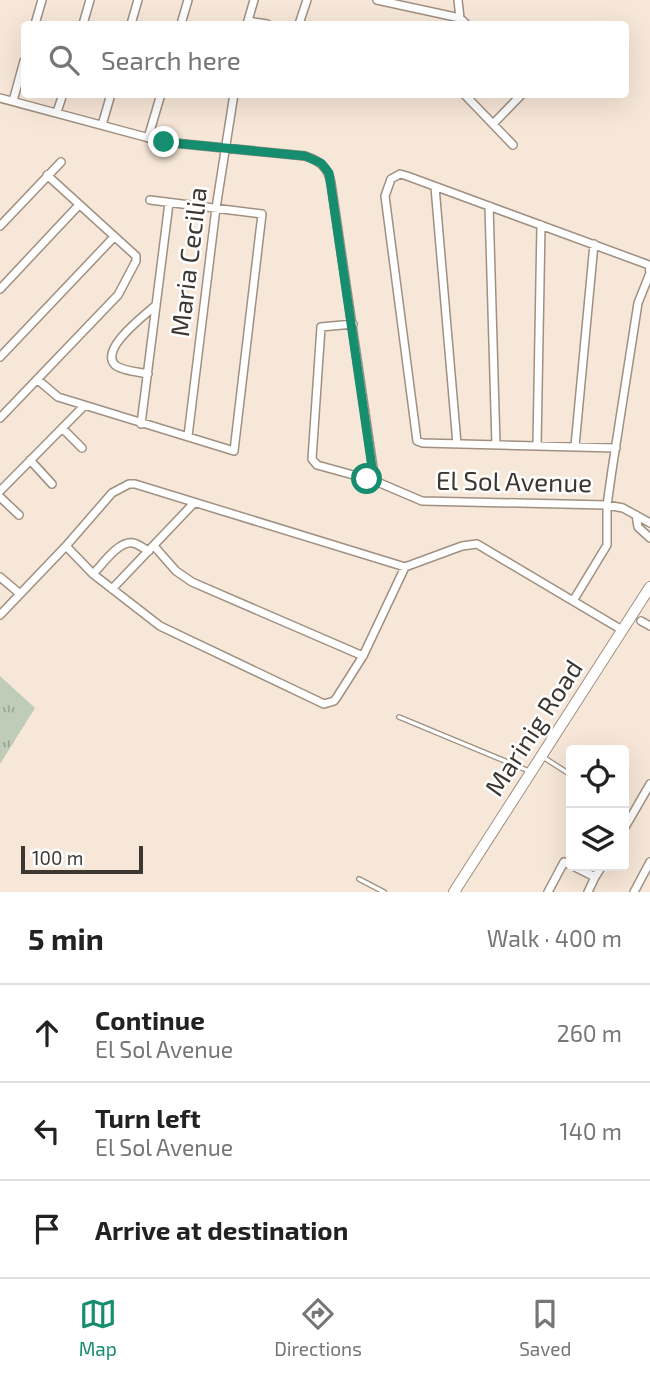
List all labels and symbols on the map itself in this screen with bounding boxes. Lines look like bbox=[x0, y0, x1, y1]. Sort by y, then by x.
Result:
route end bbox=[148, 126, 179, 157]
street label: Maria Cecilia bbox=[163, 185, 212, 338]
route start bbox=[351, 463, 382, 494]
street label: El Sol Avenue bbox=[436, 464, 592, 497]
street label: Marinig Road bbox=[477, 653, 588, 801]
scale bar bbox=[21, 843, 144, 875]

